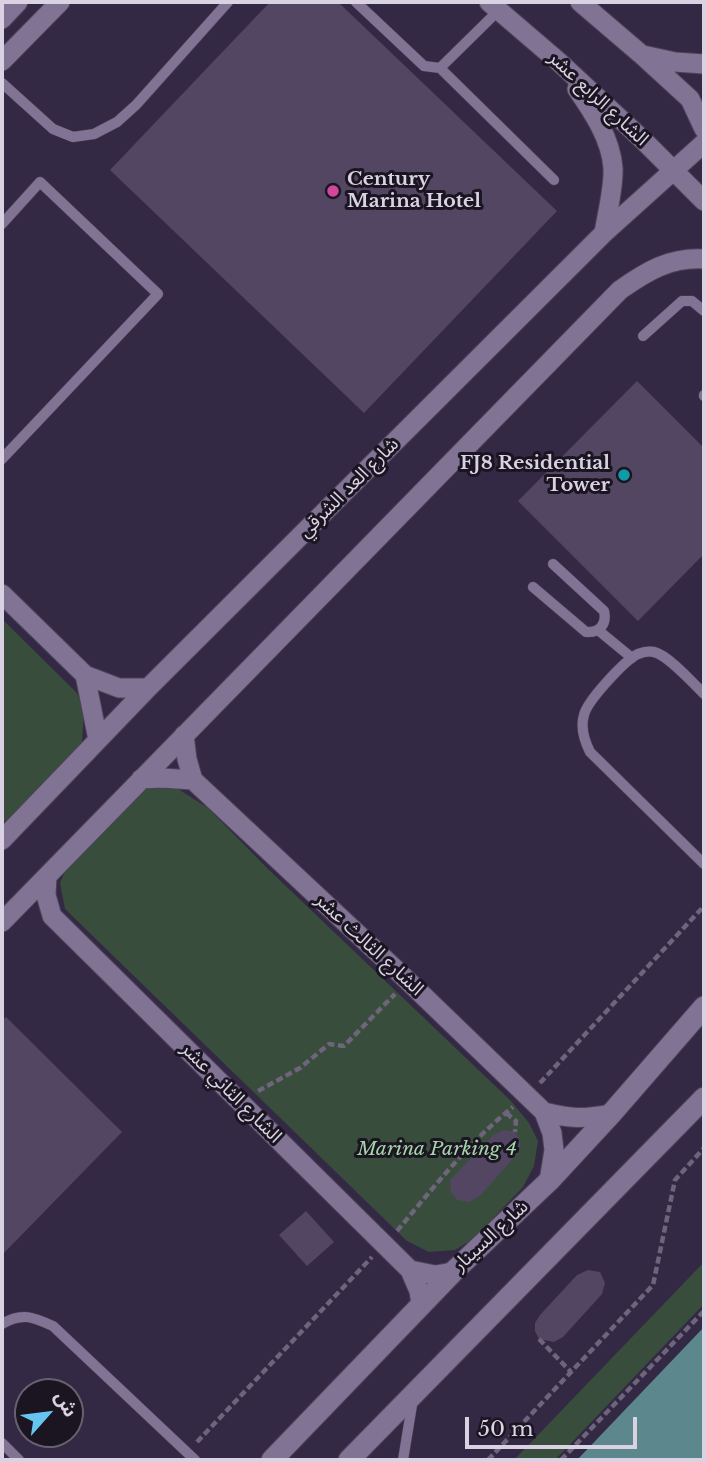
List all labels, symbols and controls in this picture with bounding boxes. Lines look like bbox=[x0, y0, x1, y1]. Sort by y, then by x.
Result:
street label: الشارع الرابع عشر bbox=[543, 47, 653, 151]
place label: Century Marina Hotel bbox=[347, 169, 481, 213]
marker: Century Marina Hotel bbox=[325, 183, 341, 199]
street label: شارع العد الشرقي bbox=[294, 433, 404, 543]
place label: FJ8 Residential Tower bbox=[460, 453, 610, 497]
marker: FJ8 Residential Tower bbox=[616, 467, 632, 483]
street label: الشارع الثالث عشر bbox=[310, 889, 428, 1001]
street label: الشارع الثاني عشر bbox=[176, 1038, 286, 1148]
park label: Marina Parking 4 bbox=[357, 1139, 517, 1161]
street label: شارع السينار bbox=[449, 1196, 533, 1276]
north arrow bbox=[14, 1378, 84, 1448]
text: ش bbox=[50, 1387, 82, 1421]
scale bar bbox=[468, 1402, 640, 1446]
text: 50 m bbox=[478, 1416, 533, 1442]

